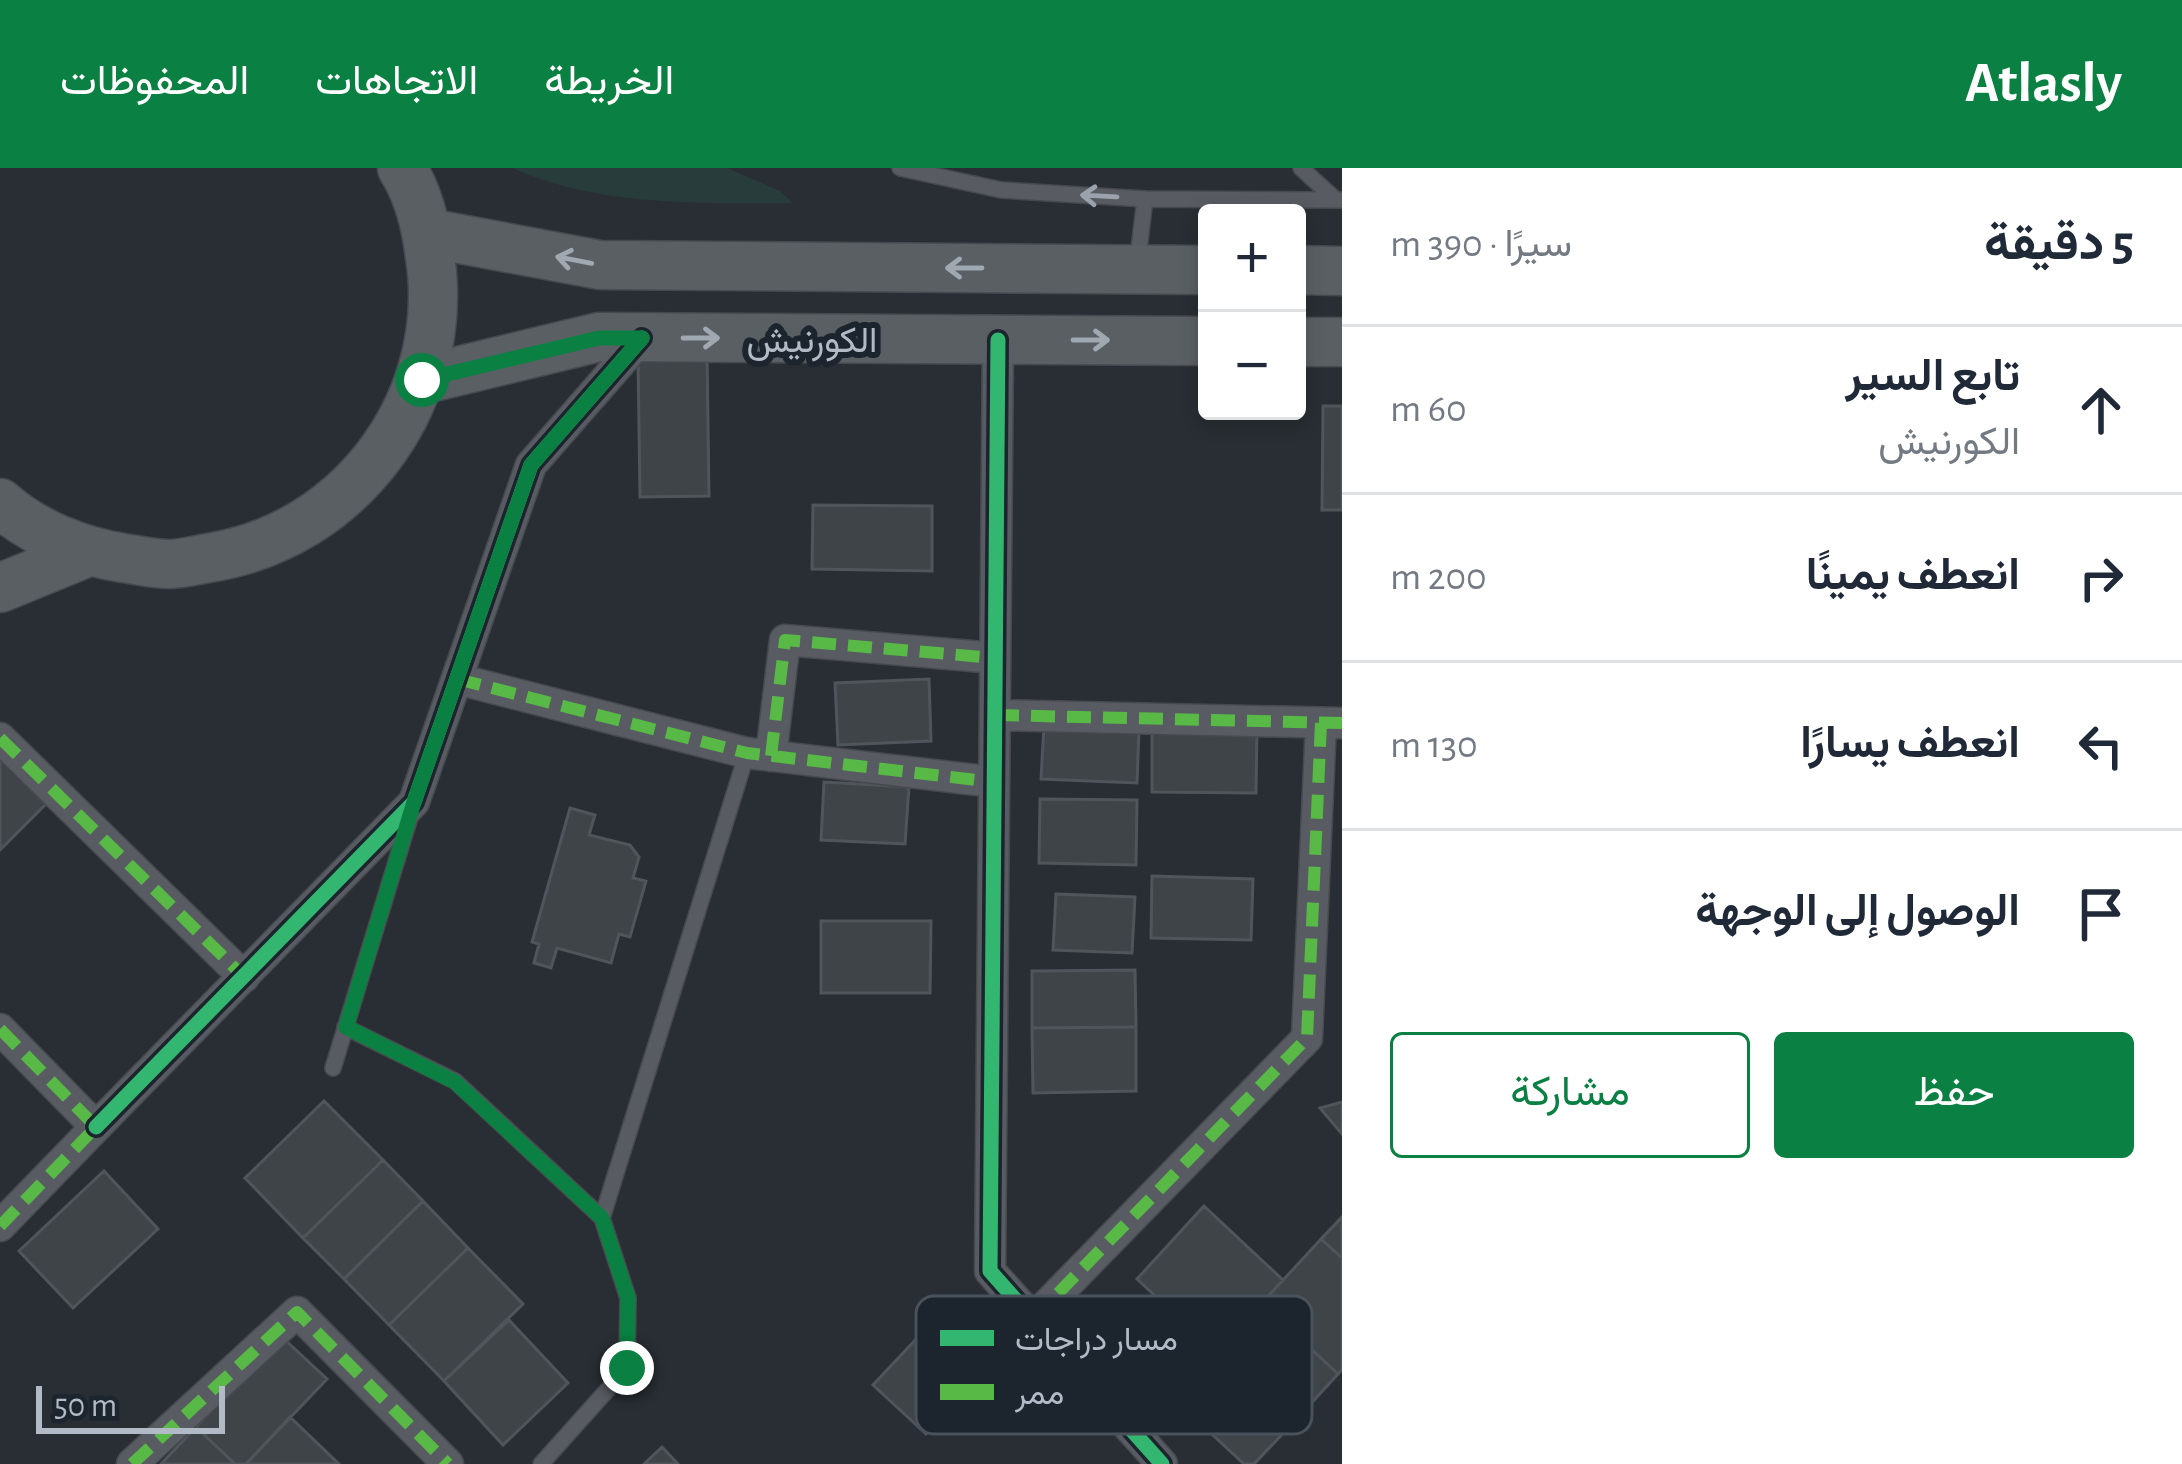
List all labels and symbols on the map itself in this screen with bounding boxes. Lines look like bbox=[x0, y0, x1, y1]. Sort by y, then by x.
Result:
one-way arrow bbox=[1080, 184, 1119, 207]
one-way arrow bbox=[556, 248, 595, 271]
one-way arrow bbox=[945, 257, 984, 279]
street label: الكورنيش bbox=[747, 323, 877, 362]
one-way arrow bbox=[681, 327, 720, 349]
one-way arrow bbox=[1071, 329, 1110, 352]
route start bbox=[395, 353, 449, 407]
legend bbox=[916, 1296, 1312, 1434]
text: مسار دراجات bbox=[1015, 1324, 1178, 1359]
route end bbox=[600, 1341, 654, 1395]
text: ممر bbox=[1014, 1378, 1064, 1413]
scale bar bbox=[36, 1380, 225, 1433]

